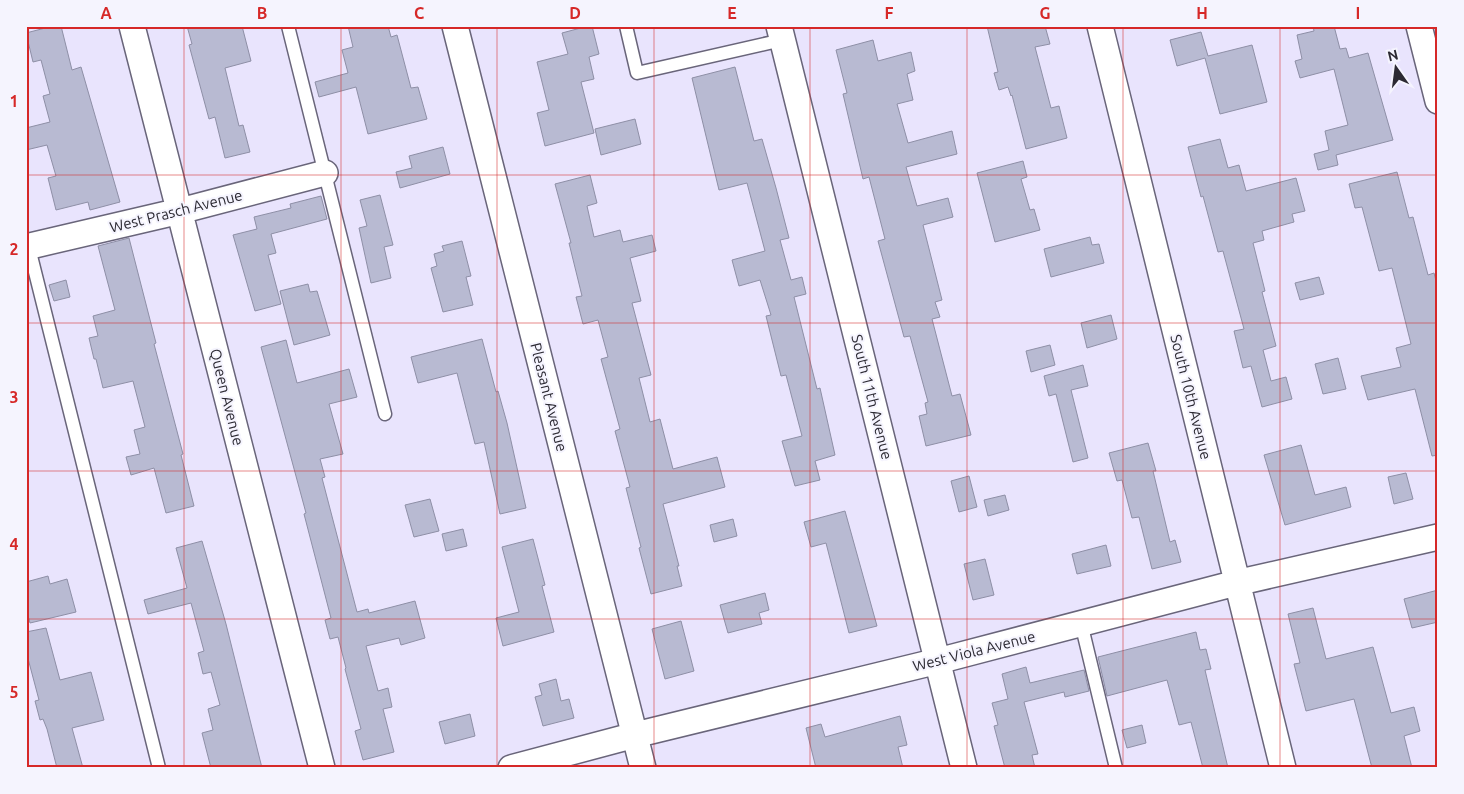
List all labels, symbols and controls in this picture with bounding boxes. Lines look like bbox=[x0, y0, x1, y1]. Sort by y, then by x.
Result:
text: A bbox=[100, 4, 112, 22]
text: B bbox=[257, 4, 267, 22]
text: C bbox=[414, 4, 424, 22]
text: D bbox=[569, 4, 581, 22]
text: E bbox=[727, 4, 737, 22]
text: F bbox=[885, 4, 894, 22]
text: G bbox=[1039, 4, 1051, 22]
text: H bbox=[1196, 4, 1208, 22]
text: I bbox=[1356, 4, 1360, 22]
north arrow bbox=[1372, 42, 1422, 92]
text: N bbox=[1386, 46, 1400, 64]
text: 1 bbox=[9, 92, 19, 110]
street label: West Prasch Avenue bbox=[108, 186, 244, 236]
text: 2 bbox=[9, 240, 19, 258]
street label: South 11th Avenue bbox=[848, 333, 896, 461]
street label: South 10th Avenue bbox=[1167, 333, 1215, 461]
street label: Pleasant Avenue bbox=[527, 341, 571, 453]
street label: Queen Avenue bbox=[207, 347, 247, 447]
text: 3 bbox=[9, 388, 19, 406]
text: 4 bbox=[9, 535, 19, 553]
street label: West Viola Avenue bbox=[911, 628, 1037, 674]
text: 5 bbox=[9, 683, 19, 701]

